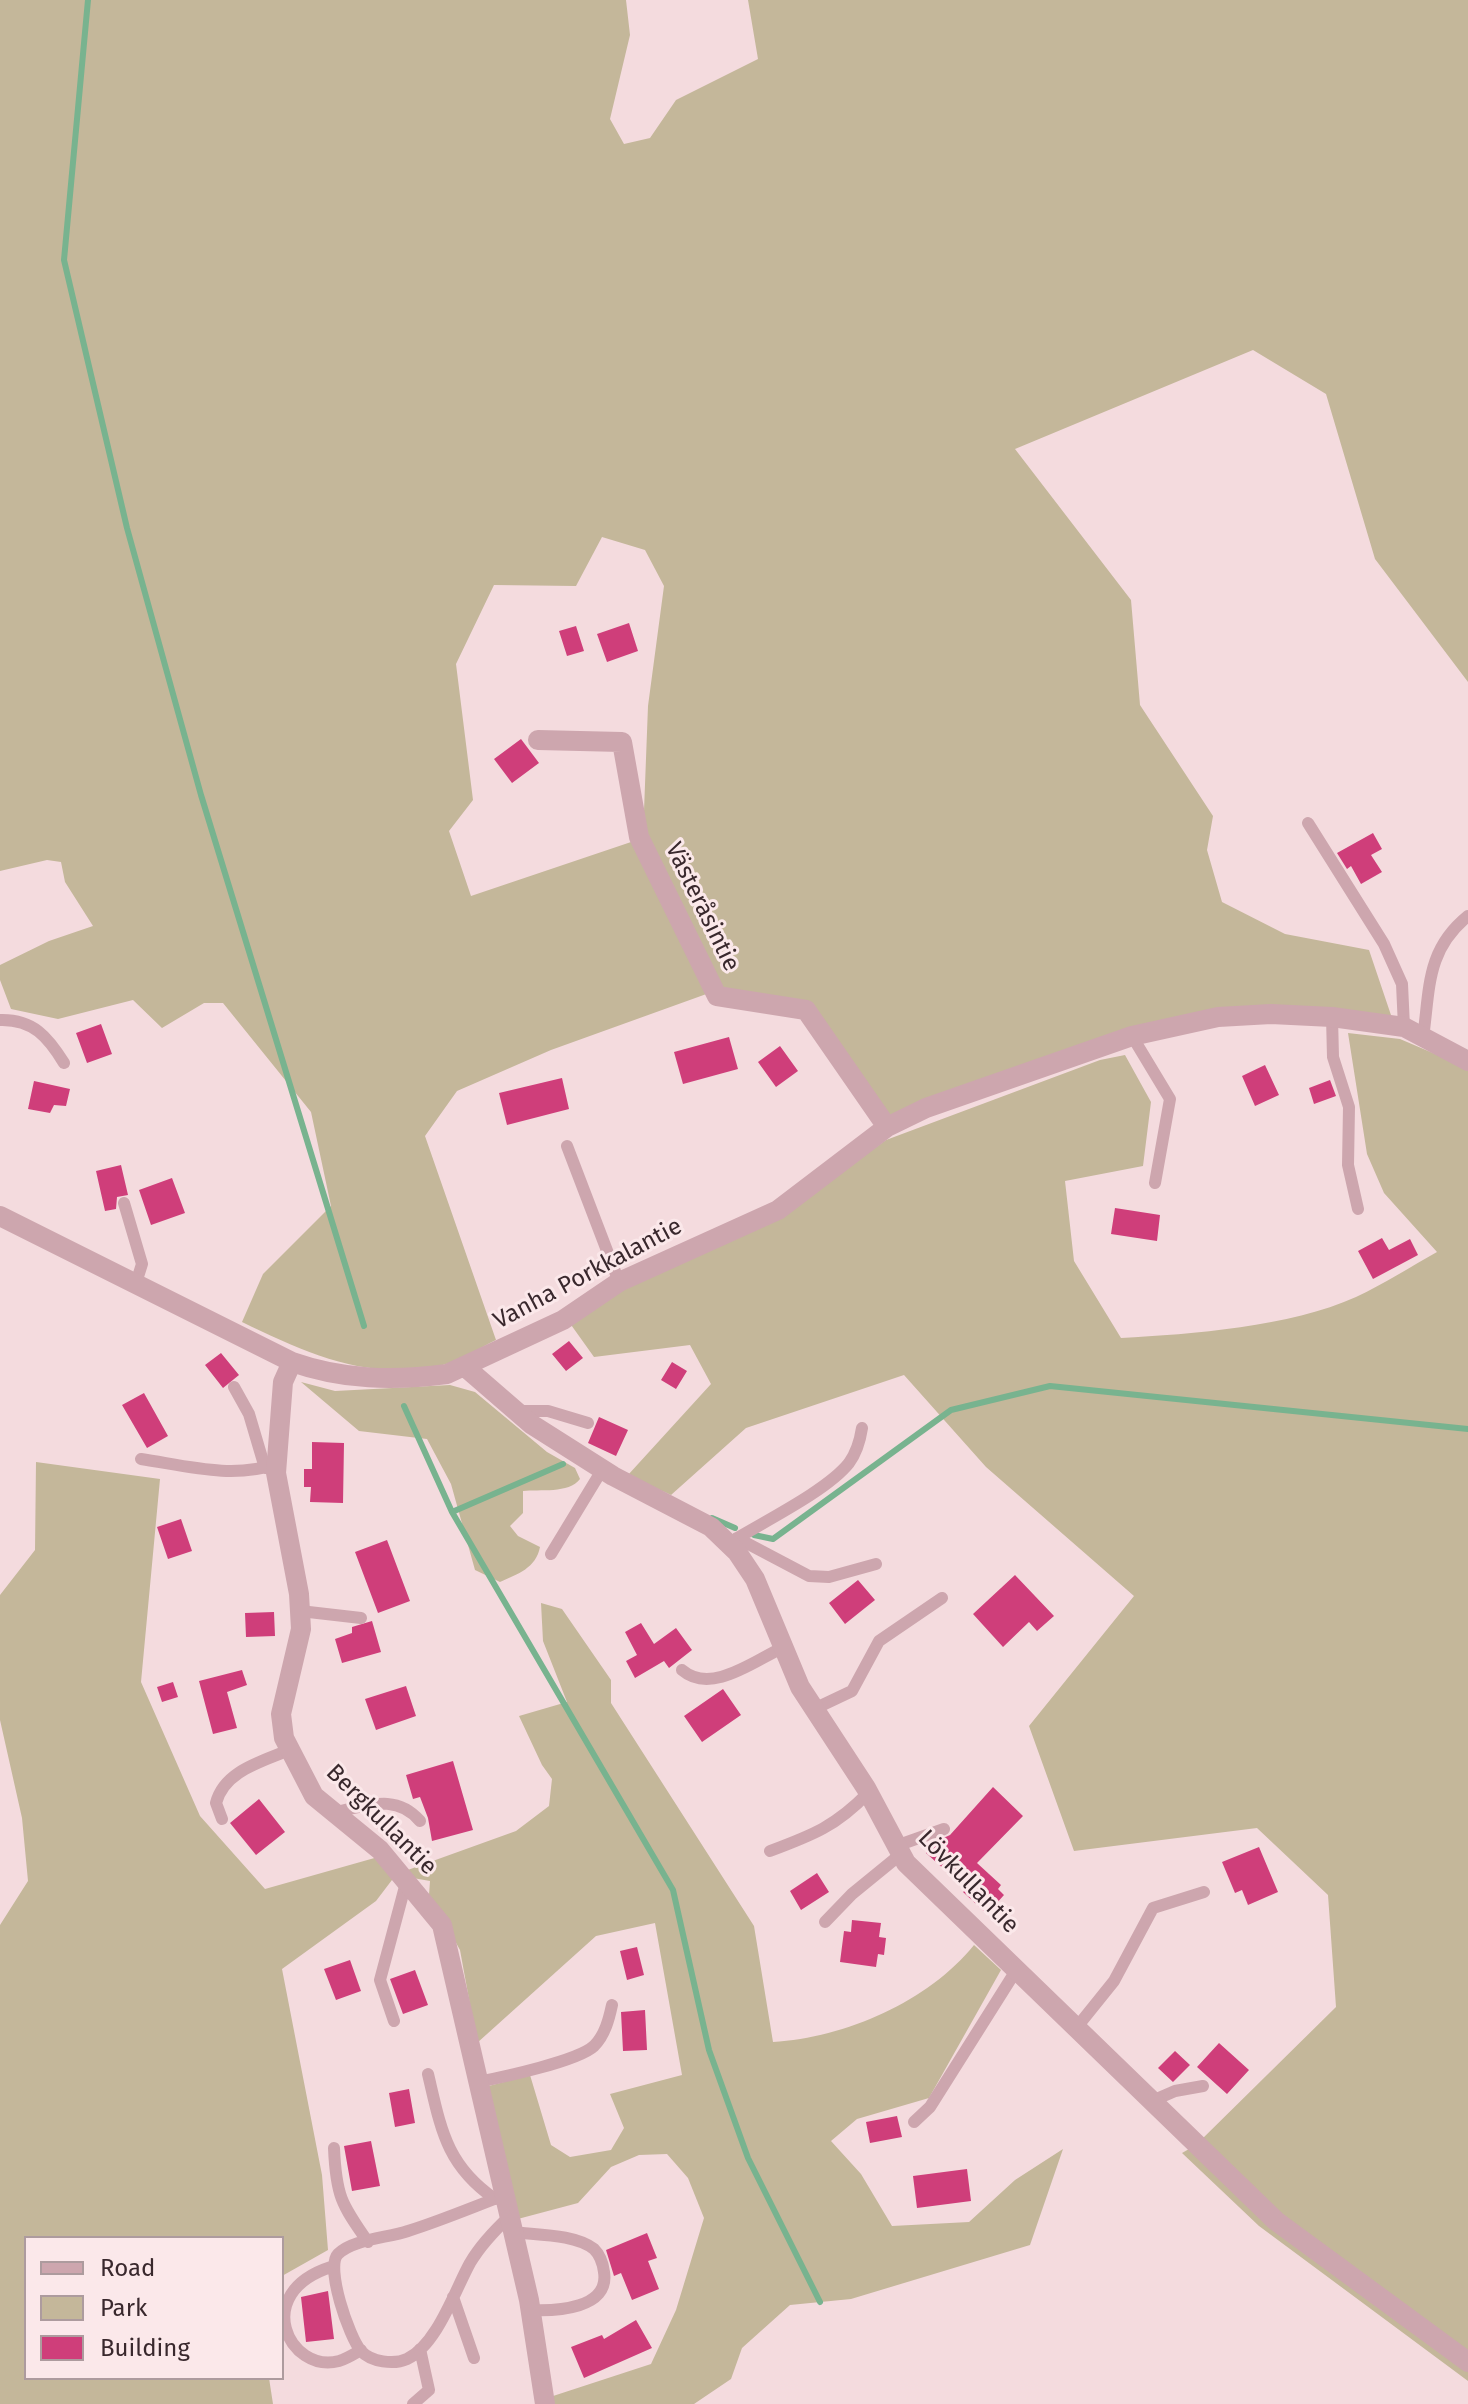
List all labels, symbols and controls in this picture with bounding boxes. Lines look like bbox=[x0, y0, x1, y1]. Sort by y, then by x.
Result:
street label: Västeråsintie bbox=[658, 838, 746, 976]
street label: Vanha Porkkalantie bbox=[489, 1212, 687, 1336]
street label: Bergkullantie bbox=[320, 1759, 442, 1881]
street label: Lövkullantie bbox=[912, 1824, 1024, 1940]
legend bbox=[24, 2236, 284, 2380]
text: Road bbox=[100, 2254, 155, 2282]
text: Park bbox=[100, 2294, 147, 2322]
text: Building bbox=[100, 2334, 190, 2362]

